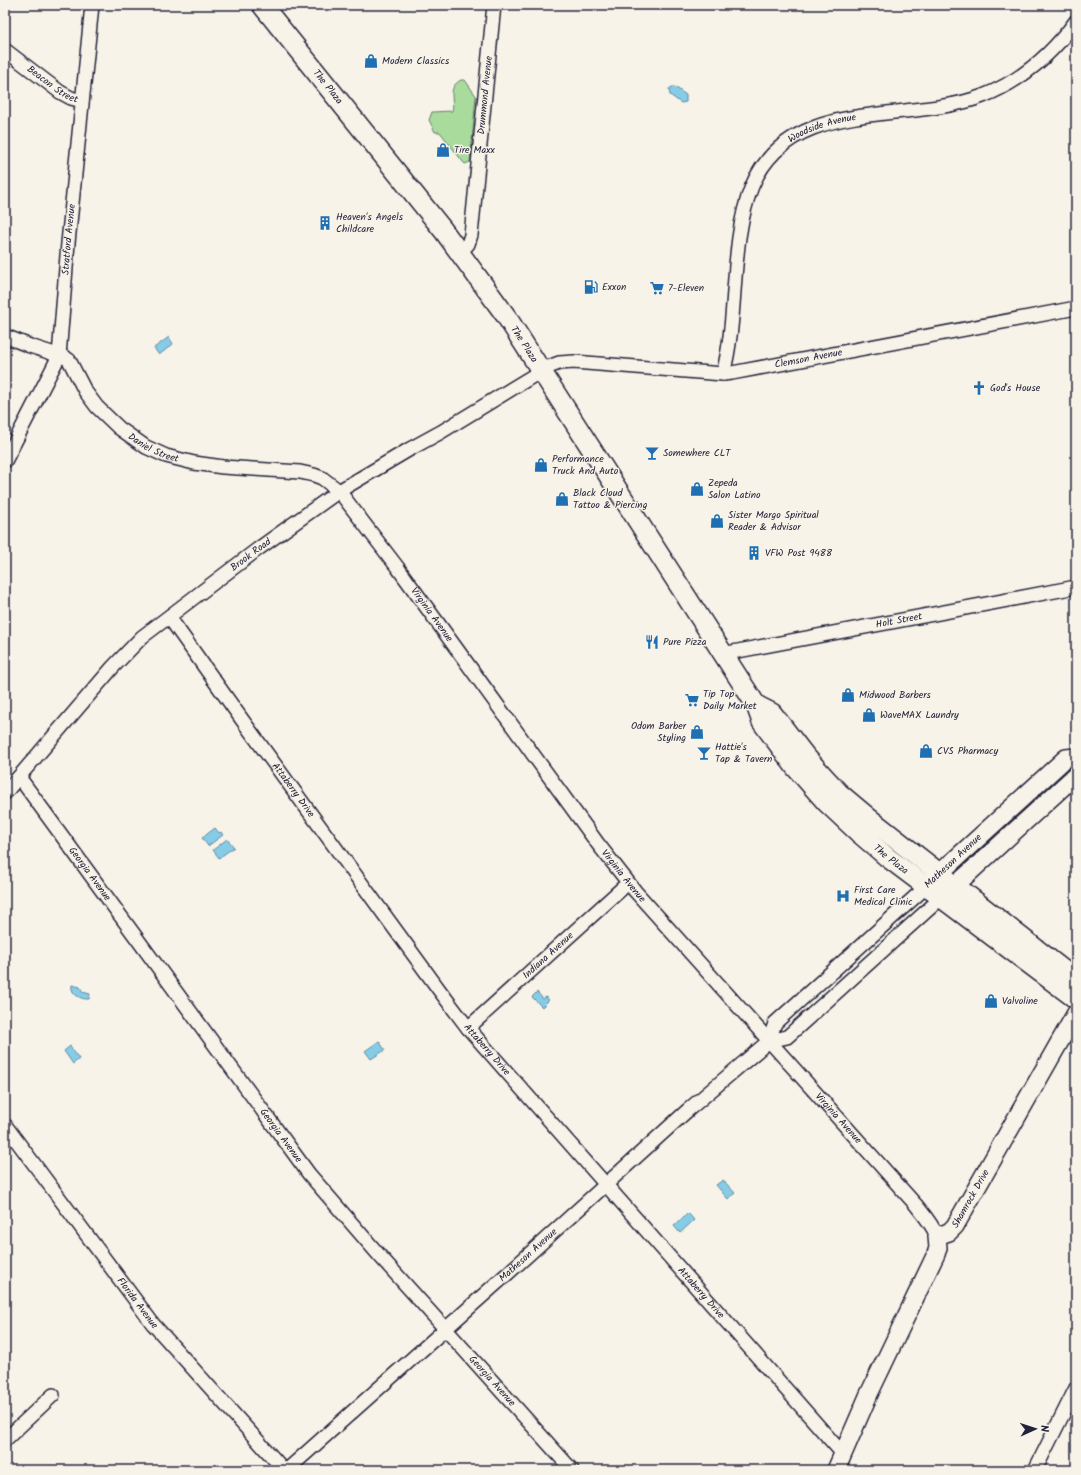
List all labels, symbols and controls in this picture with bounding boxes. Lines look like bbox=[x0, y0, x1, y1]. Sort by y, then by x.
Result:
shop icon: Modern Classics bbox=[363, 53, 379, 69]
place label: Modern Classics bbox=[382, 53, 450, 69]
street label: Drummond Avenue bbox=[473, 55, 497, 135]
street label: Beacon Street bbox=[23, 61, 80, 108]
street label: The Plaza bbox=[309, 66, 347, 108]
street label: Woodside Avenue bbox=[785, 109, 858, 147]
shop icon: Tire Maxx bbox=[435, 142, 451, 158]
place label: Tire Maxx bbox=[454, 142, 495, 158]
street label: Stratford Avenue bbox=[57, 203, 80, 276]
place label: Heaven's Angels Childcare bbox=[336, 209, 404, 237]
building icon: Heaven's Angels Childcare bbox=[317, 215, 333, 231]
fuel station icon: Exxon bbox=[583, 279, 599, 295]
place label: Exxon bbox=[602, 279, 626, 295]
supermarket icon: 7-Eleven bbox=[649, 280, 665, 296]
place label: 7-Eleven bbox=[668, 280, 704, 296]
street label: The Plaza bbox=[506, 323, 542, 366]
street label: Clemson Avenue bbox=[773, 344, 844, 373]
church icon: God's House bbox=[971, 380, 987, 396]
place label: God's House bbox=[990, 380, 1041, 396]
street label: Daniel Street bbox=[125, 429, 181, 467]
bar icon: Somewhere CLT bbox=[644, 445, 660, 461]
place label: Somewhere CLT bbox=[663, 445, 732, 461]
place label: Performance Truck And Auto bbox=[552, 451, 619, 479]
shop icon: Performance Truck And Auto bbox=[533, 457, 549, 473]
place label: Zepeda Salon Latino bbox=[708, 475, 761, 503]
shop icon: Zepeda Salon Latino bbox=[689, 481, 705, 497]
place label: Black Cloud Tattoo & Piercing bbox=[573, 485, 648, 513]
shop icon: Black Cloud Tattoo & Piercing bbox=[554, 491, 570, 507]
place label: Sister Margo Spiritual Reader & Advisor bbox=[728, 507, 819, 535]
shop icon: Sister Margo Spiritual Reader & Advisor bbox=[709, 513, 725, 529]
street label: Brook Road bbox=[227, 533, 275, 575]
building icon: VFW Post 9488 bbox=[746, 545, 762, 561]
place label: VFW Post 9488 bbox=[765, 545, 833, 561]
street label: Virginia Avenue bbox=[407, 584, 457, 646]
street label: Holt Street bbox=[874, 608, 924, 633]
restaurant icon: Pure Pizza bbox=[644, 634, 660, 650]
place label: Pure Pizza bbox=[663, 634, 707, 650]
place label: Tip Top Daily Market bbox=[703, 686, 757, 714]
shop icon: Midwood Barbers bbox=[840, 687, 856, 703]
place label: Midwood Barbers bbox=[859, 687, 931, 703]
supermarket icon: Tip Top Daily Market bbox=[684, 692, 700, 708]
shop icon: WaveMAX Laundry bbox=[861, 707, 877, 723]
place label: WaveMAX Laundry bbox=[880, 707, 959, 723]
place label: Odom Barber Styling bbox=[631, 718, 687, 746]
shop icon: Odom Barber Styling bbox=[689, 724, 705, 740]
place label: Hattie's Tap & Tavern bbox=[715, 739, 772, 767]
shop icon: CVS Pharmacy bbox=[918, 743, 934, 759]
place label: CVS Pharmacy bbox=[937, 743, 999, 759]
bar icon: Hattie's Tap & Tavern bbox=[696, 745, 712, 761]
street label: Attaberry Drive bbox=[268, 759, 319, 821]
street label: Matheson Avenue bbox=[921, 830, 986, 892]
street label: The Plaza bbox=[870, 841, 912, 879]
street label: Georgia Avenue bbox=[65, 843, 115, 905]
street label: Virginia Avenue bbox=[597, 846, 650, 906]
place label: First Care Medical Clinic bbox=[854, 882, 913, 910]
hospital icon: First Care Medical Clinic bbox=[835, 888, 851, 904]
street label: Indiana Avenue bbox=[519, 928, 578, 983]
shop icon: Valvoline bbox=[983, 993, 999, 1009]
place label: Valvoline bbox=[1002, 993, 1038, 1009]
street label: Attaberry Drive bbox=[459, 1020, 515, 1079]
street label: Virginia Avenue bbox=[811, 1089, 866, 1148]
street label: Georgia Avenue bbox=[256, 1105, 306, 1166]
street label: Shamrock Drive bbox=[947, 1166, 994, 1231]
street label: Matheson Avenue bbox=[495, 1224, 561, 1286]
street label: Attaberry Drive bbox=[674, 1263, 729, 1323]
street label: Florida Avenue bbox=[113, 1274, 162, 1333]
street label: Georgia Avenue bbox=[465, 1352, 520, 1410]
north arrow bbox=[1015, 1409, 1055, 1449]
text: N bbox=[1035, 1425, 1053, 1433]

